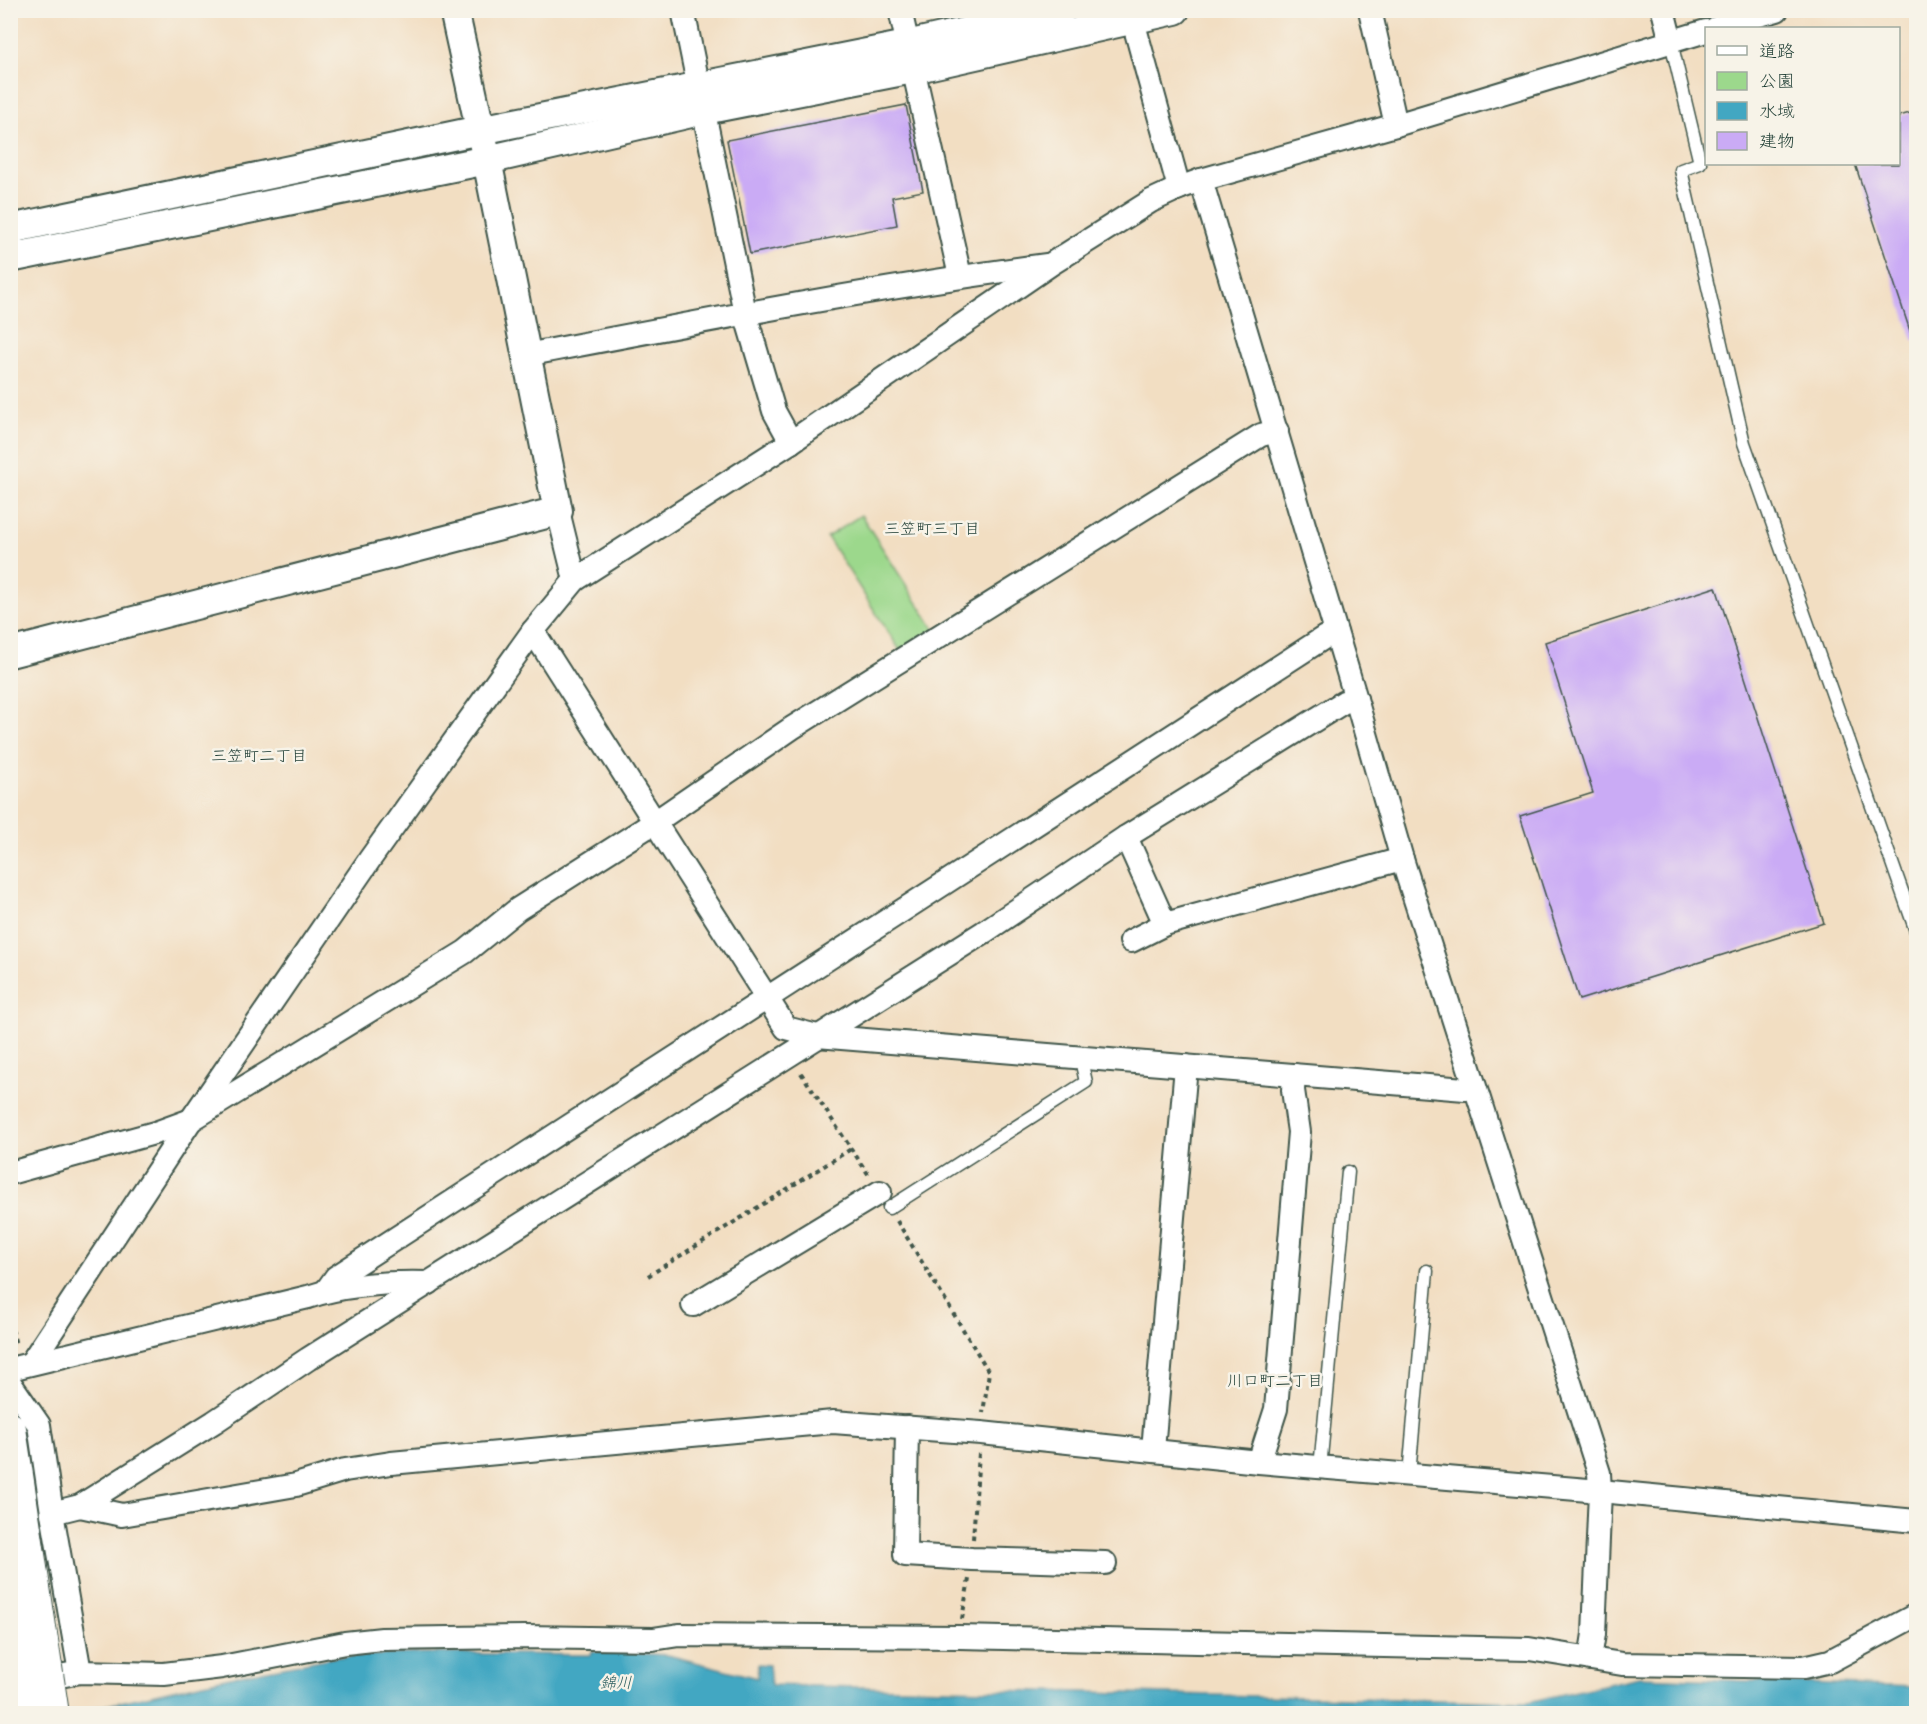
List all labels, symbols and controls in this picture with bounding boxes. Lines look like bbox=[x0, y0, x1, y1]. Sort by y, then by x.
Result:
legend bbox=[1705, 27, 1900, 165]
text: 道路 bbox=[1759, 40, 1795, 63]
text: 公園 bbox=[1759, 70, 1795, 93]
text: 水域 bbox=[1759, 100, 1795, 123]
text: 建物 bbox=[1759, 130, 1795, 153]
district label: 三笠町三丁目 bbox=[884, 519, 980, 539]
district label: 三笠町二丁目 bbox=[211, 746, 307, 766]
district label: 川口町二丁目 bbox=[1227, 1371, 1323, 1391]
water label: 錦川 bbox=[600, 1673, 632, 1693]

